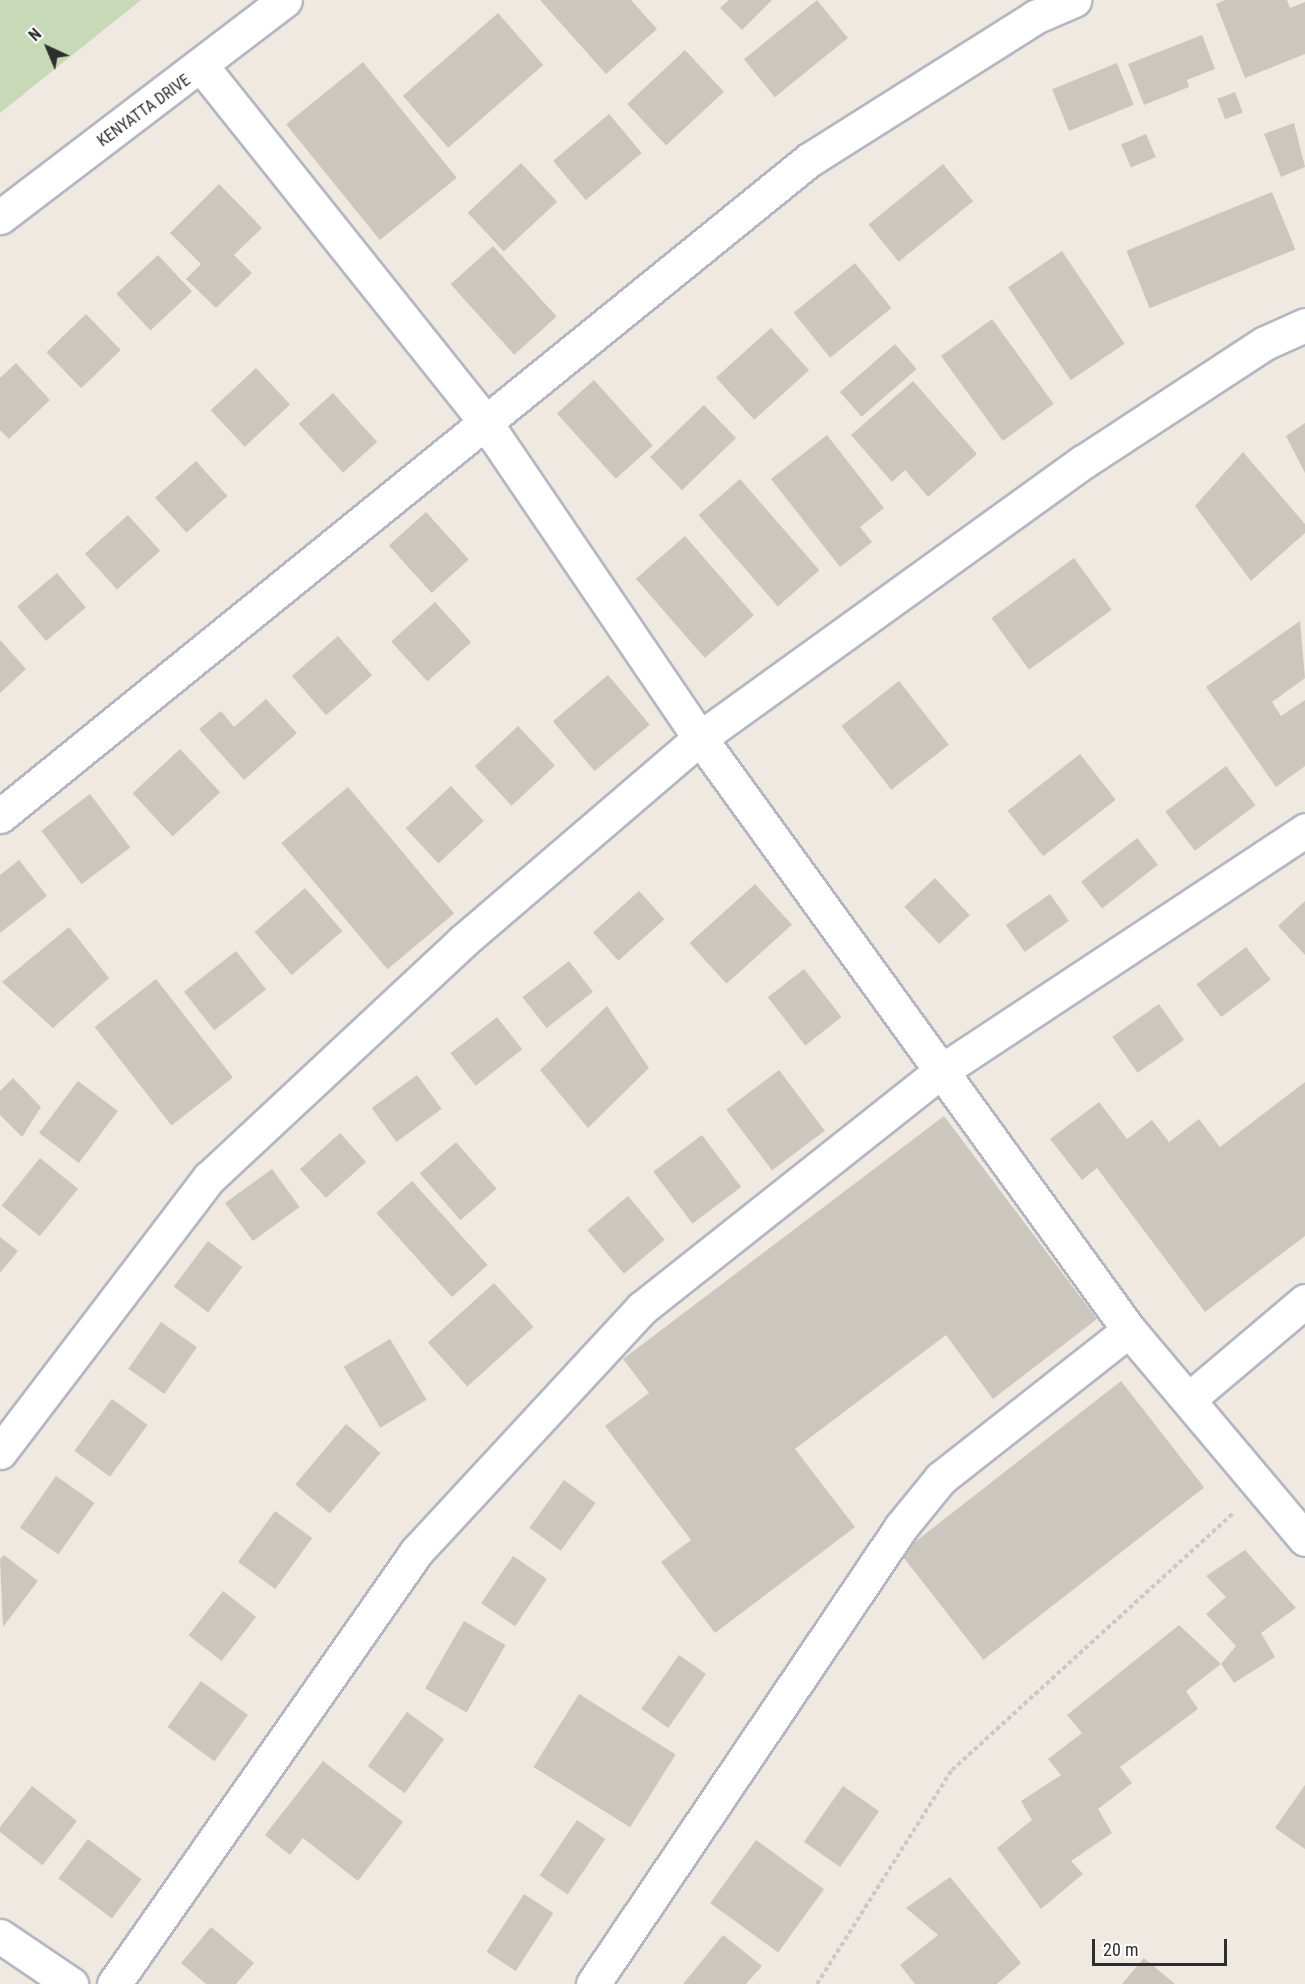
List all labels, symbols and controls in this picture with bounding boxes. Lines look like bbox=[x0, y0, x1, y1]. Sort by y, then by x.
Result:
north arrow bbox=[18, 18, 78, 78]
text: N bbox=[25, 24, 45, 45]
street label: KENYATTA DRIVE bbox=[94, 71, 194, 151]
scale bar bbox=[1095, 1927, 1230, 1965]
text: 20 m bbox=[1103, 1939, 1138, 1960]

